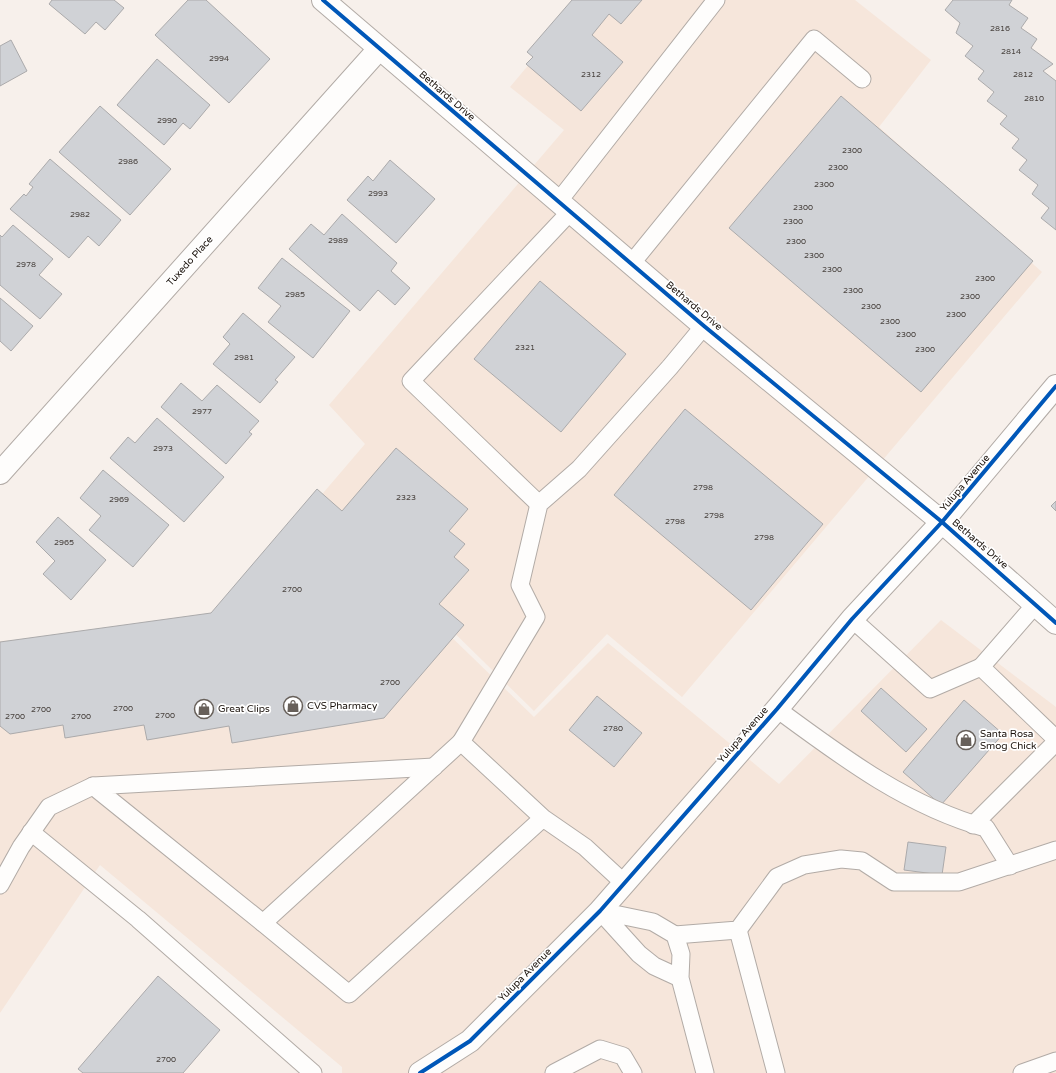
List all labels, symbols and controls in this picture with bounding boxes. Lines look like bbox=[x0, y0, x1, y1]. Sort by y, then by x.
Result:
house number: 2816 bbox=[990, 24, 1010, 33]
house number: 2814 bbox=[1001, 47, 1021, 56]
house number: 2994 bbox=[209, 54, 229, 63]
street label: Bethards Drive bbox=[417, 68, 478, 124]
house number: 2312 bbox=[581, 70, 601, 79]
house number: 2812 bbox=[1013, 70, 1033, 79]
house number: 2810 bbox=[1024, 94, 1044, 103]
house number: 2990 bbox=[157, 116, 177, 125]
house number: 2300 bbox=[842, 146, 862, 155]
house number: 2986 bbox=[118, 157, 138, 166]
house number: 2300 bbox=[828, 163, 848, 172]
house number: 2300 bbox=[814, 180, 834, 189]
house number: 2993 bbox=[368, 189, 388, 198]
house number: 2300 bbox=[793, 203, 813, 212]
house number: 2982 bbox=[70, 210, 90, 219]
house number: 2300 bbox=[783, 217, 803, 226]
street label: Tuxedo Place bbox=[164, 233, 216, 288]
house number: 2989 bbox=[328, 236, 348, 245]
house number: 2300 bbox=[786, 237, 806, 246]
house number: 2300 bbox=[804, 251, 824, 260]
house number: 2978 bbox=[16, 260, 36, 269]
house number: 2300 bbox=[822, 265, 842, 274]
house number: 2300 bbox=[975, 274, 995, 283]
street label: Bethards Drive bbox=[663, 279, 725, 333]
house number: 2300 bbox=[843, 286, 863, 295]
house number: 2985 bbox=[285, 290, 305, 299]
house number: 2300 bbox=[960, 292, 980, 301]
house number: 2300 bbox=[861, 302, 881, 311]
house number: 2300 bbox=[946, 310, 966, 319]
house number: 2300 bbox=[880, 317, 900, 326]
house number: 2300 bbox=[896, 330, 916, 339]
house number: 2321 bbox=[515, 343, 535, 352]
house number: 2300 bbox=[915, 345, 935, 354]
house number: 2981 bbox=[234, 353, 254, 362]
house number: 2977 bbox=[192, 407, 212, 416]
house number: 2973 bbox=[153, 444, 173, 453]
street label: Yulupa Avenue bbox=[938, 452, 993, 514]
house number: 2798 bbox=[693, 483, 713, 492]
house number: 2323 bbox=[396, 493, 416, 502]
house number: 2969 bbox=[109, 495, 129, 504]
house number: 2798 bbox=[704, 511, 724, 520]
street label: Bethards Drive bbox=[950, 516, 1011, 572]
house number: 2798 bbox=[665, 517, 685, 526]
house number: 2798 bbox=[754, 533, 774, 542]
house number: 2965 bbox=[54, 538, 74, 547]
house number: 2700 bbox=[282, 585, 302, 594]
house number: 2700 bbox=[380, 678, 400, 687]
shop icon: CVS Pharmacy bbox=[282, 695, 304, 717]
shop icon: Great Clips bbox=[193, 698, 215, 720]
place label: CVS Pharmacy bbox=[307, 700, 378, 712]
place label: Great Clips bbox=[218, 703, 270, 715]
house number: 2700 bbox=[113, 704, 133, 713]
street label: Yulupa Avenue bbox=[715, 704, 771, 766]
house number: 2700 bbox=[31, 705, 51, 714]
house number: 2700 bbox=[155, 711, 175, 720]
house number: 2700 bbox=[5, 712, 25, 721]
house number: 2700 bbox=[71, 712, 91, 721]
house number: 2780 bbox=[603, 724, 623, 733]
place label: Santa Rosa Smog Chick bbox=[980, 728, 1037, 752]
shop icon: Santa Rosa Smog Chick bbox=[955, 729, 977, 751]
street label: Yulupa Avenue bbox=[496, 946, 554, 1004]
house number: 2700 bbox=[156, 1055, 176, 1064]

